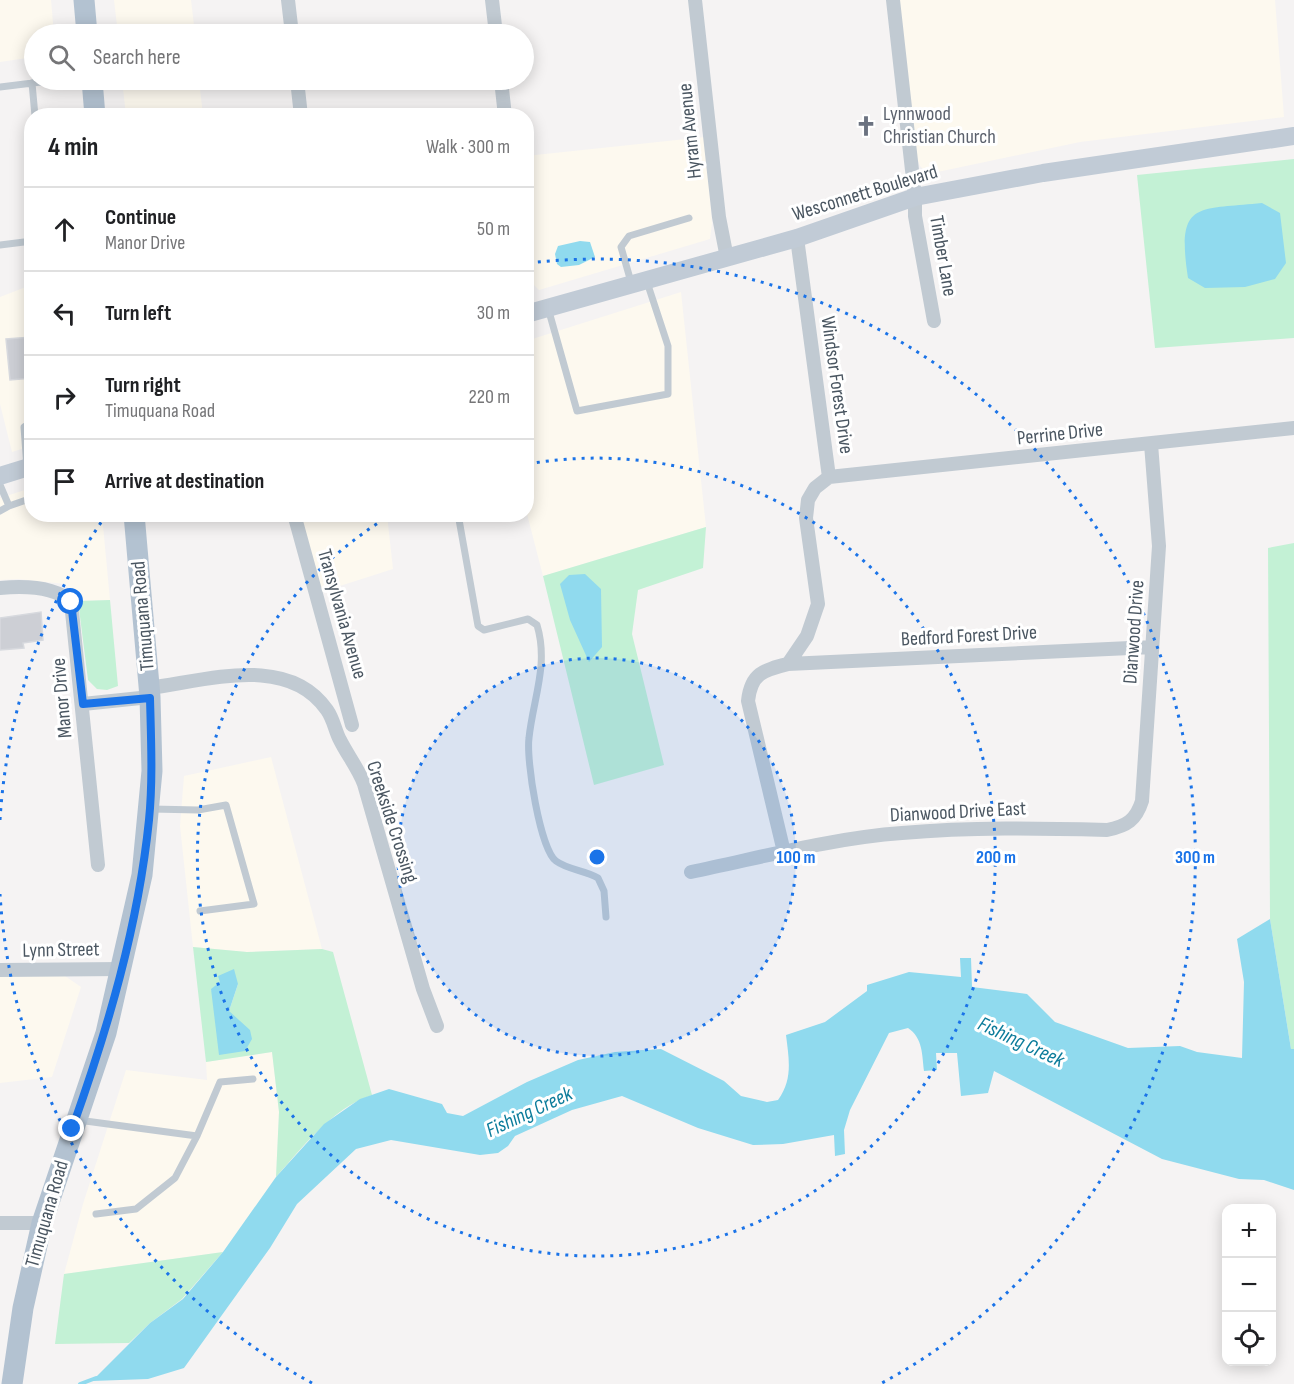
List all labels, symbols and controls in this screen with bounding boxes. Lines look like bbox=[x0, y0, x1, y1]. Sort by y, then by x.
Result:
search box bbox=[24, 24, 534, 90]
icon: search bbox=[45, 41, 78, 74]
text: Search here bbox=[93, 44, 180, 71]
street label: Hyram Avenue bbox=[673, 82, 707, 180]
place label: Lynnwood Christian Church bbox=[883, 102, 996, 149]
church icon: Lynnwood Christian Church bbox=[854, 114, 878, 138]
text: 4 min bbox=[48, 132, 98, 163]
text: Walk · 300 m bbox=[426, 135, 510, 159]
street label: Wesconnett Boulevard bbox=[789, 159, 941, 227]
text: Continue bbox=[105, 204, 176, 231]
icon: ahead bbox=[48, 213, 81, 246]
street label: Timber Lane bbox=[924, 214, 962, 298]
text: 50 m bbox=[477, 217, 510, 241]
text: Manor Drive bbox=[105, 231, 185, 255]
icon: left bbox=[48, 297, 81, 330]
text: Turn left bbox=[105, 300, 171, 327]
text: 30 m bbox=[477, 301, 510, 325]
street label: Windsor Forest Drive bbox=[815, 315, 859, 455]
text: Turn right bbox=[105, 372, 181, 399]
icon: right bbox=[48, 381, 81, 414]
text: 220 m bbox=[469, 385, 510, 409]
text: Timuquana Road bbox=[105, 399, 215, 423]
street label: Perrine Drive bbox=[1016, 418, 1104, 450]
icon: arrive bbox=[48, 465, 81, 498]
text: Arrive at destination bbox=[105, 468, 264, 495]
street label: Transylvania Avenue bbox=[312, 546, 372, 682]
street label: Timuquana Road bbox=[126, 560, 160, 672]
street label: Dianwood Drive bbox=[1118, 579, 1150, 685]
route start bbox=[57, 588, 83, 614]
street label: Bedford Forest Drive bbox=[900, 620, 1038, 652]
street label: Manor Drive bbox=[47, 657, 77, 739]
street label: Creekside Crossing bbox=[361, 758, 423, 886]
street label: Dianwood Drive East bbox=[889, 796, 1027, 828]
centre of rings bbox=[587, 847, 607, 867]
text: 100 m bbox=[777, 847, 816, 868]
text: 200 m bbox=[976, 847, 1016, 868]
text: 300 m bbox=[1175, 847, 1215, 868]
street label: Lynn Street bbox=[22, 937, 100, 963]
water label: Fishing Creek bbox=[974, 1011, 1069, 1073]
water label: Fishing Creek bbox=[482, 1081, 577, 1143]
route end bbox=[58, 1115, 84, 1141]
street label: Timuquana Road bbox=[20, 1158, 74, 1270]
map controls bbox=[1222, 1204, 1276, 1366]
button: + bbox=[1222, 1204, 1276, 1258]
button: − bbox=[1222, 1258, 1276, 1312]
button: locate bbox=[1222, 1312, 1276, 1366]

